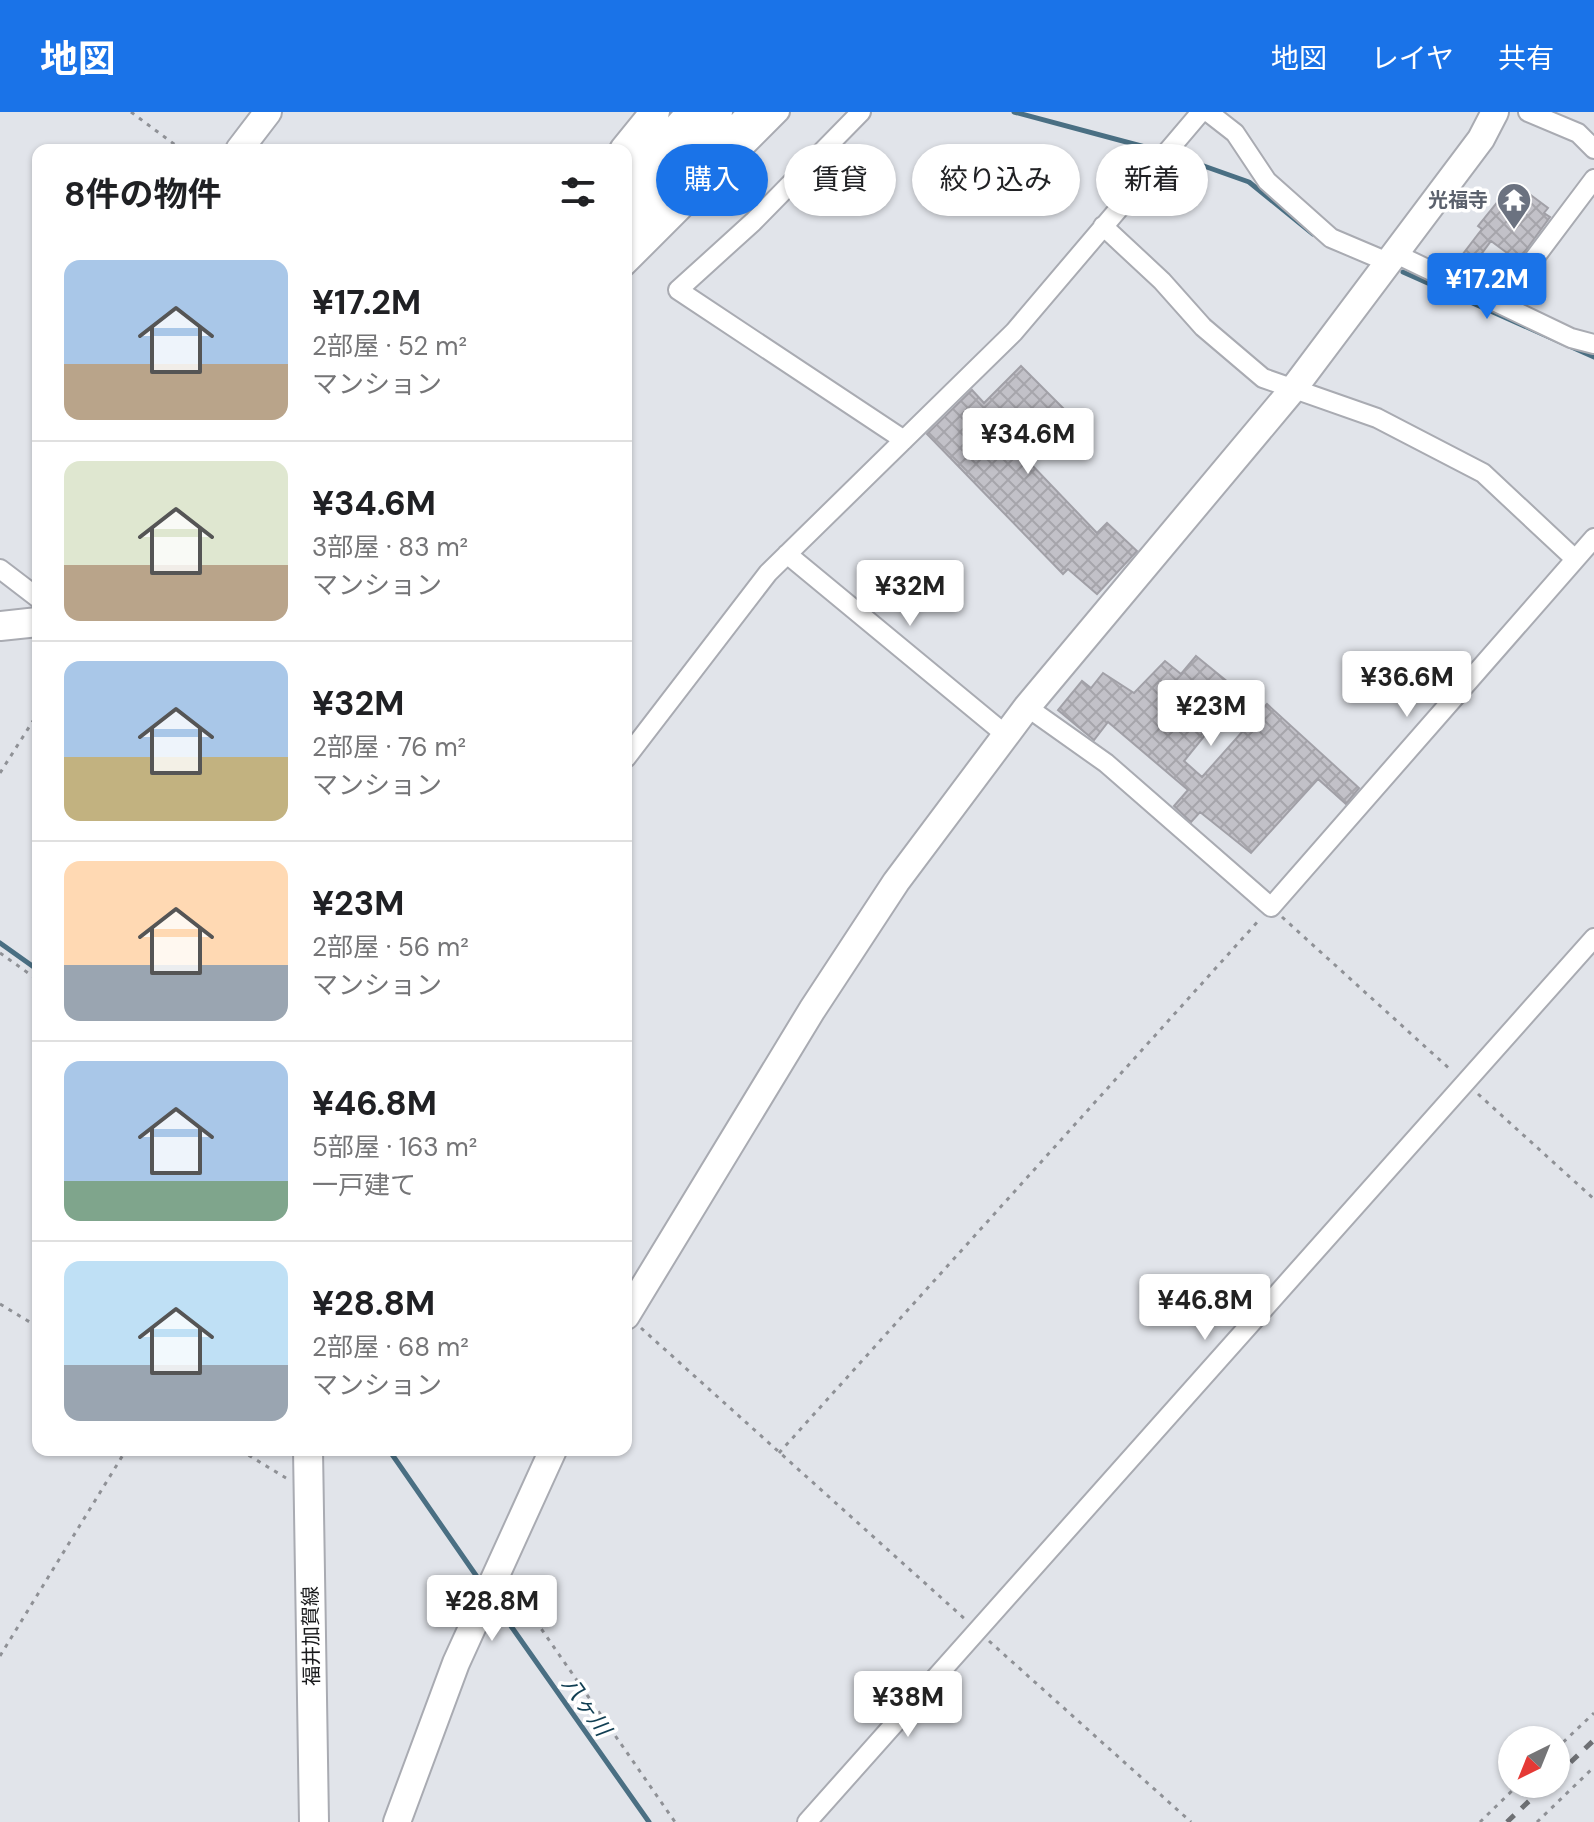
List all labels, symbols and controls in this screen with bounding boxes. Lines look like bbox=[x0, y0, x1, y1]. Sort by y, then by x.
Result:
text: 地図 bbox=[40, 34, 116, 84]
text: 地図 bbox=[1271, 40, 1327, 77]
text: レイヤ bbox=[1371, 40, 1454, 77]
text: 共有 bbox=[1498, 40, 1554, 77]
chip: 購入 bbox=[656, 144, 768, 216]
chip: 賃貸 bbox=[784, 144, 896, 216]
chip: 絞り込み bbox=[912, 144, 1080, 216]
chip: 新着 bbox=[1096, 144, 1208, 216]
icon: filters bbox=[556, 170, 600, 214]
text: 8件の物件 bbox=[64, 172, 222, 217]
temple icon: 光福寺 bbox=[1495, 181, 1533, 231]
place label: 光福寺 bbox=[1428, 187, 1488, 213]
pin: ¥17.2M bbox=[1422, 253, 1552, 321]
text: ¥17.2M bbox=[1445, 262, 1529, 296]
text: ¥17.2M bbox=[312, 280, 421, 325]
icon: home bbox=[128, 292, 224, 388]
text: 2部屋 · 52 m² bbox=[312, 329, 467, 363]
text: マンション bbox=[312, 367, 442, 401]
pin: ¥34.6M bbox=[963, 408, 1093, 476]
text: ¥34.6M bbox=[981, 417, 1075, 451]
text: ¥34.6M bbox=[312, 481, 436, 526]
icon: home bbox=[128, 493, 224, 589]
text: 3部屋 · 83 m² bbox=[312, 530, 468, 564]
pin: ¥32M bbox=[863, 560, 957, 628]
text: マンション bbox=[312, 568, 442, 602]
text: ¥32M bbox=[875, 569, 945, 603]
pin: ¥36.6M bbox=[1342, 651, 1472, 719]
text: ¥36.6M bbox=[1360, 660, 1454, 694]
pin: ¥23M bbox=[1164, 680, 1258, 748]
text: ¥32M bbox=[312, 681, 404, 726]
text: ¥23M bbox=[1176, 689, 1246, 723]
icon: home bbox=[128, 693, 224, 789]
text: 2部屋 · 76 m² bbox=[312, 730, 466, 764]
text: マンション bbox=[312, 768, 442, 802]
text: ¥23M bbox=[312, 881, 404, 926]
icon: home bbox=[128, 893, 224, 989]
text: 2部屋 · 56 m² bbox=[312, 930, 469, 964]
text: マンション bbox=[312, 968, 442, 1002]
text: ¥46.8M bbox=[312, 1081, 437, 1126]
icon: home bbox=[128, 1093, 224, 1189]
text: 5部屋 · 163 m² bbox=[312, 1130, 477, 1164]
text: 一戸建て bbox=[312, 1168, 416, 1202]
pin: ¥46.8M bbox=[1140, 1274, 1270, 1342]
text: ¥28.8M bbox=[312, 1281, 435, 1326]
text: ¥46.8M bbox=[1157, 1283, 1253, 1317]
icon: home bbox=[128, 1293, 224, 1389]
text: 2部屋 · 68 m² bbox=[312, 1330, 469, 1364]
text: マンション bbox=[312, 1368, 442, 1402]
pin: ¥28.8M bbox=[427, 1575, 557, 1643]
text: ¥28.8M bbox=[445, 1584, 539, 1618]
street label: 福井加賀線 bbox=[297, 1586, 325, 1686]
water label: 八ヶ川 bbox=[556, 1671, 619, 1743]
pin: ¥38M bbox=[861, 1671, 955, 1739]
text: ¥38M bbox=[872, 1680, 944, 1714]
north arrow bbox=[1498, 1726, 1570, 1798]
map controls bbox=[1498, 1726, 1570, 1798]

